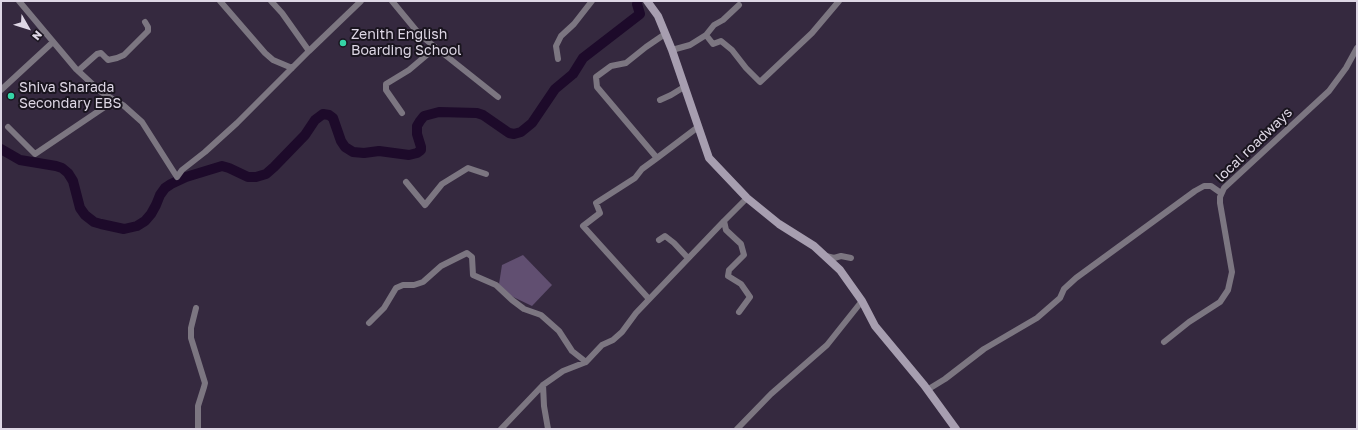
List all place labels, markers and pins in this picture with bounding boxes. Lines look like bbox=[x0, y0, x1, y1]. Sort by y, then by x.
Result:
place label: Zenith English Boarding School bbox=[351, 27, 462, 60]
marker: Zenith English Boarding School bbox=[338, 38, 348, 48]
place label: Shiva Sharada Secondary EBS bbox=[19, 80, 121, 112]
marker: Shiva Sharada Secondary EBS bbox=[6, 91, 16, 101]

